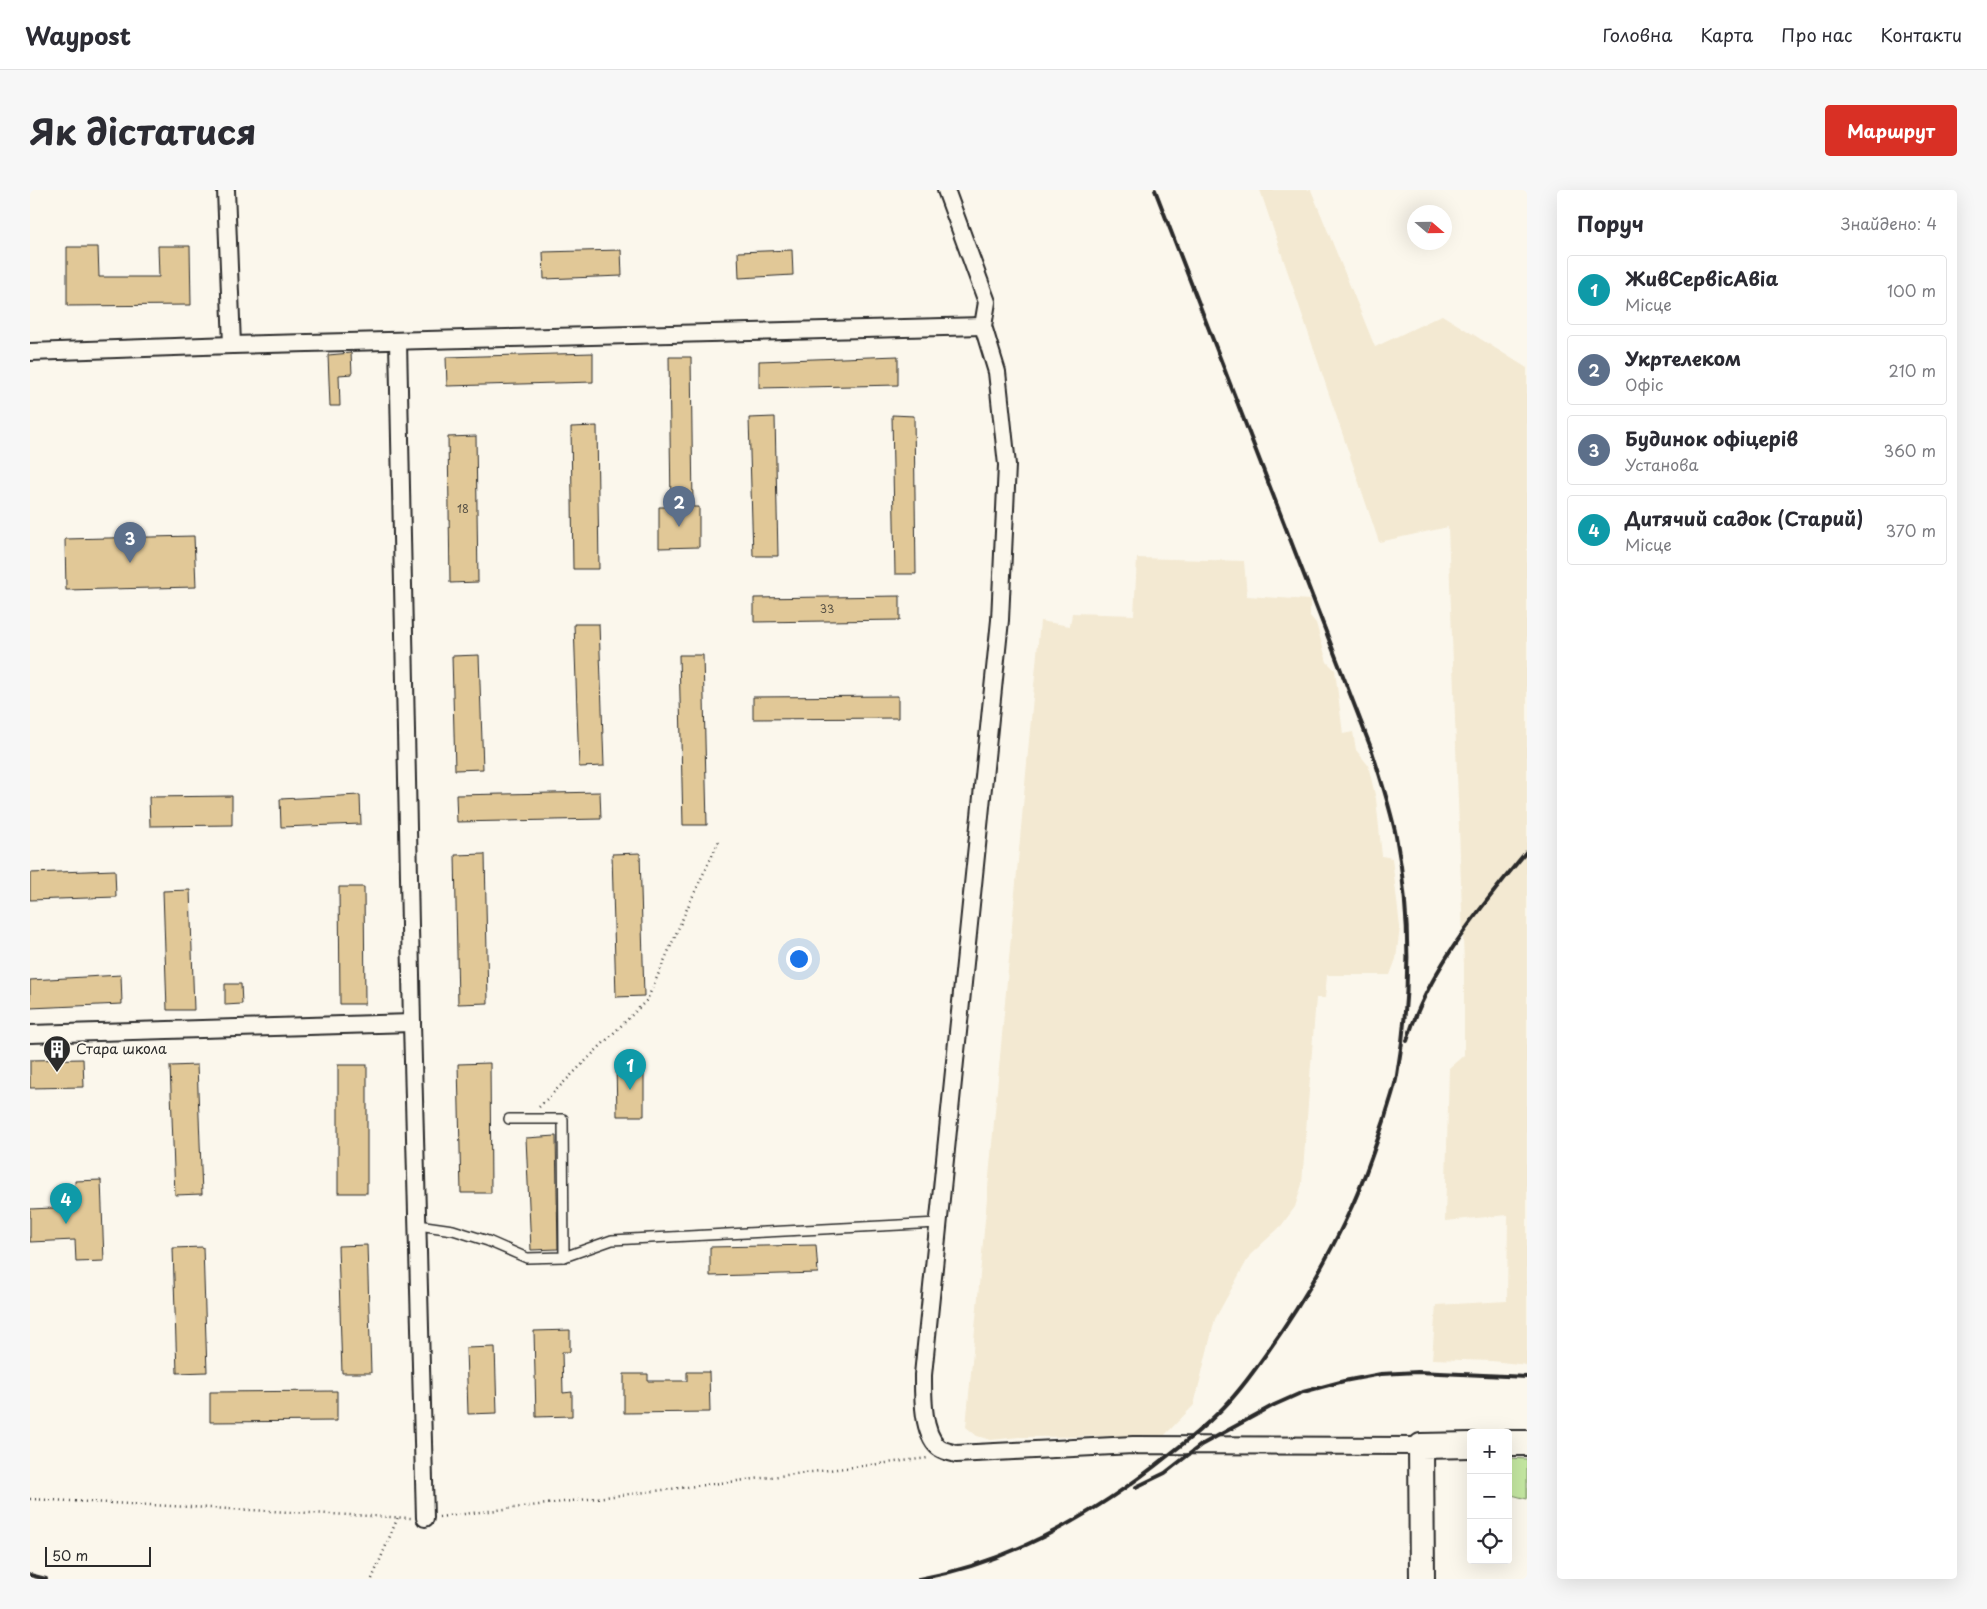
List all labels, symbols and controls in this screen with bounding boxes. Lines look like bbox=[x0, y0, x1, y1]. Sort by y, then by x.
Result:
text: Waypost bbox=[25, 17, 131, 53]
text: Головна bbox=[1602, 21, 1672, 48]
text: Карта bbox=[1700, 21, 1753, 48]
text: Про нас bbox=[1781, 21, 1853, 48]
text: Контакти bbox=[1881, 21, 1962, 48]
text: Як дістатися bbox=[30, 104, 256, 157]
button: Маршрут bbox=[1825, 105, 1957, 156]
north arrow bbox=[1407, 205, 1452, 250]
text: Поруч bbox=[1577, 207, 1644, 239]
text: Знайдено: 4 bbox=[1841, 211, 1937, 235]
text: ЖивСервісАвіа bbox=[1625, 264, 1778, 292]
text: 1 bbox=[1590, 278, 1598, 302]
text: 100 m bbox=[1887, 278, 1936, 302]
text: Місце bbox=[1625, 292, 1672, 316]
text: Укртелеком bbox=[1625, 344, 1741, 372]
text: 2 bbox=[1588, 358, 1600, 382]
text: 210 m bbox=[1888, 358, 1936, 382]
text: Офіс bbox=[1625, 372, 1663, 396]
text: Будинок офіцерів bbox=[1625, 424, 1798, 452]
text: 3 bbox=[1589, 438, 1599, 462]
text: 360 m bbox=[1884, 438, 1936, 462]
text: Установа bbox=[1625, 452, 1698, 476]
pin: 2 bbox=[663, 486, 695, 527]
house number: 18 bbox=[457, 500, 469, 517]
text: Дитячий садок (Старий) bbox=[1625, 504, 1863, 532]
text: 4 bbox=[1589, 518, 1599, 542]
text: 370 m bbox=[1886, 518, 1936, 542]
pin: 3 bbox=[114, 522, 146, 563]
text: Місце bbox=[1625, 532, 1672, 556]
house number: 33 bbox=[820, 600, 834, 617]
your location bbox=[786, 946, 812, 972]
building icon: Стара школа bbox=[42, 1034, 72, 1073]
place label: Стара школа bbox=[76, 1038, 167, 1059]
pin: 1 bbox=[614, 1049, 646, 1090]
pin: 4 bbox=[50, 1183, 82, 1224]
map controls bbox=[1467, 1429, 1512, 1564]
button: + bbox=[1467, 1429, 1512, 1474]
button: − bbox=[1467, 1474, 1512, 1519]
button: locate bbox=[1467, 1519, 1512, 1564]
scale bar bbox=[45, 1544, 151, 1567]
text: 50 m bbox=[52, 1545, 88, 1566]

